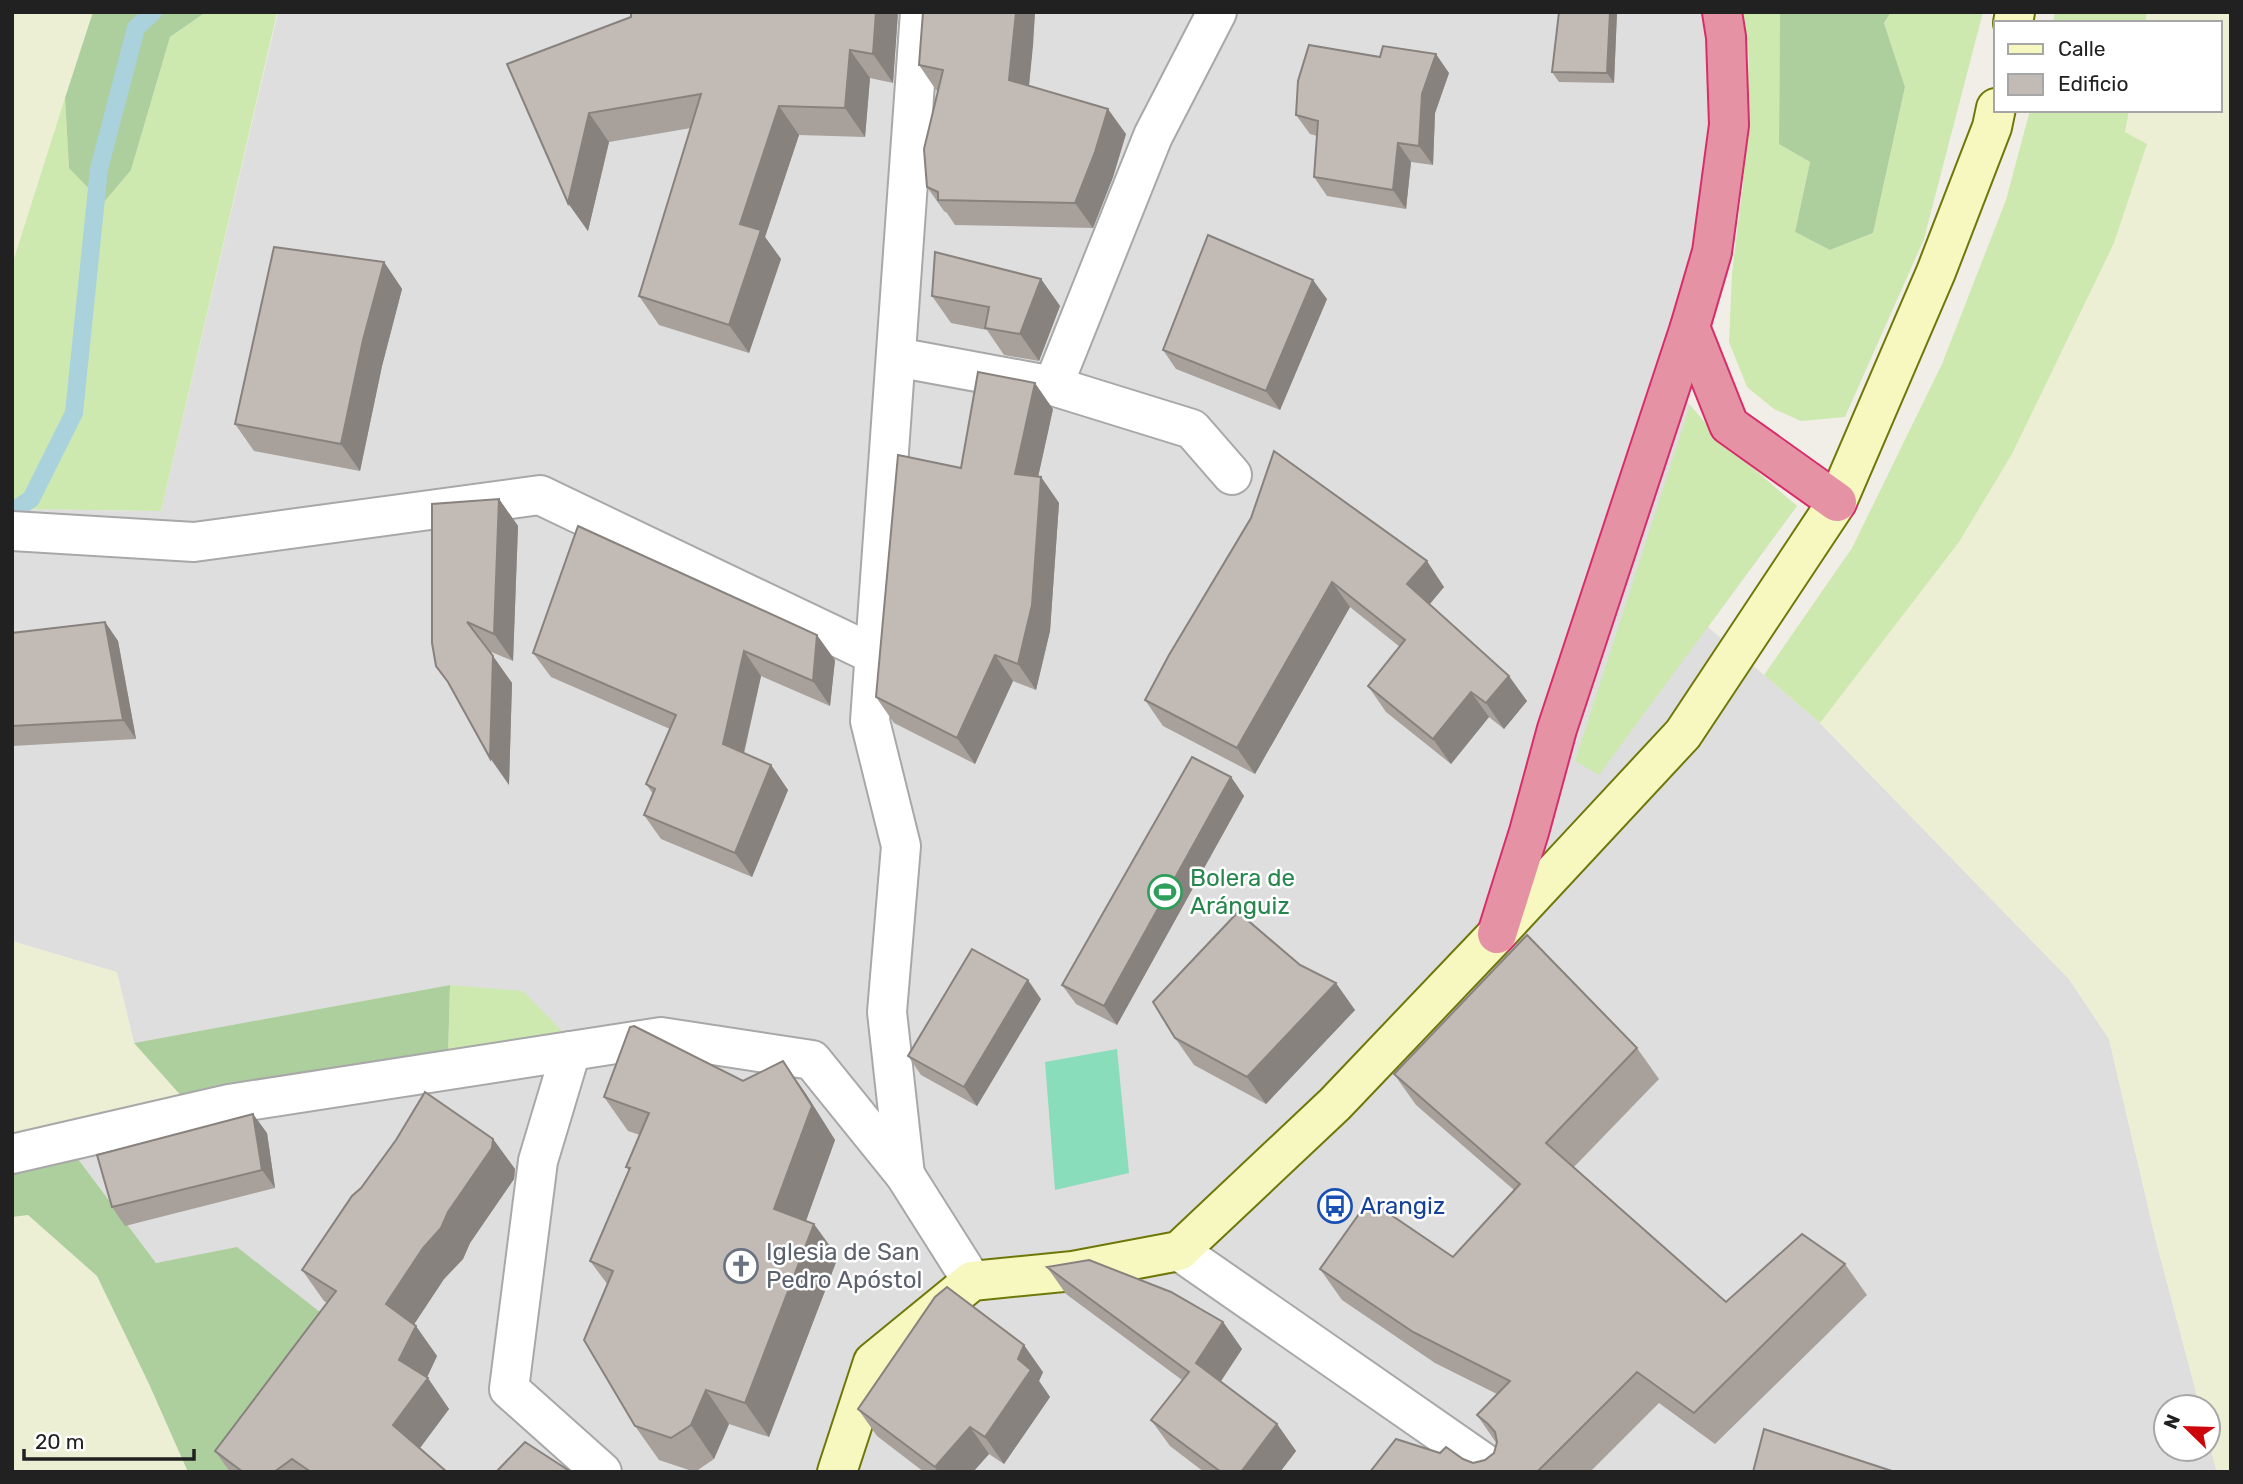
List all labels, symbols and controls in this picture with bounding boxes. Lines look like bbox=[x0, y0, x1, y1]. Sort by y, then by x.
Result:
legend bbox=[1994, 21, 2222, 112]
text: Calle bbox=[2058, 36, 2106, 61]
text: Edificio bbox=[2058, 71, 2128, 96]
place label: Bolera de Aránguiz bbox=[1190, 864, 1295, 920]
sports icon: Bolera de Aránguiz bbox=[1146, 873, 1184, 911]
bus stop icon: Arangiz bbox=[1316, 1187, 1354, 1225]
place label: Arangiz bbox=[1360, 1192, 1445, 1220]
place label: Iglesia de San Pedro Apóstol bbox=[766, 1238, 922, 1294]
church icon: Iglesia de San Pedro Apóstol bbox=[722, 1247, 760, 1285]
north arrow bbox=[2152, 1393, 2222, 1463]
text: N bbox=[2159, 1411, 2185, 1432]
scale bar bbox=[24, 1418, 194, 1462]
text: 20 m bbox=[35, 1429, 84, 1454]

